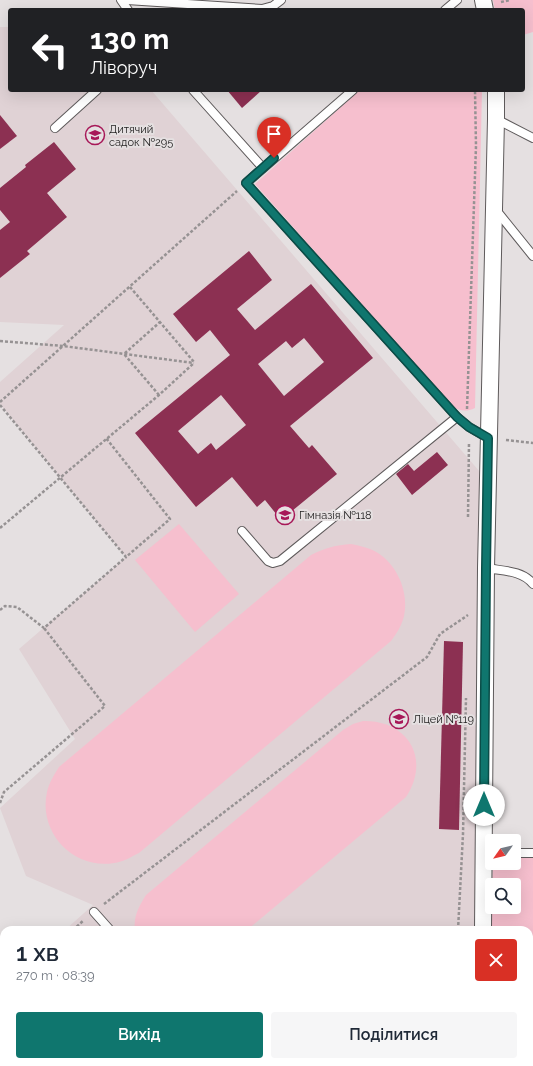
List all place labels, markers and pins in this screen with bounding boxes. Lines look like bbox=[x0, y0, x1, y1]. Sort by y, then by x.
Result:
pin bbox=[257, 117, 291, 158]
place label: Дитячий садок №295 bbox=[109, 123, 173, 149]
school or university icon: Дитячий садок №295 bbox=[84, 124, 106, 146]
school or university icon: Гімназія №118 bbox=[274, 504, 296, 526]
place label: Гімназія №118 bbox=[299, 509, 372, 522]
school or university icon: Ліцей №119 bbox=[388, 708, 410, 730]
place label: Ліцей №119 bbox=[413, 713, 474, 726]

